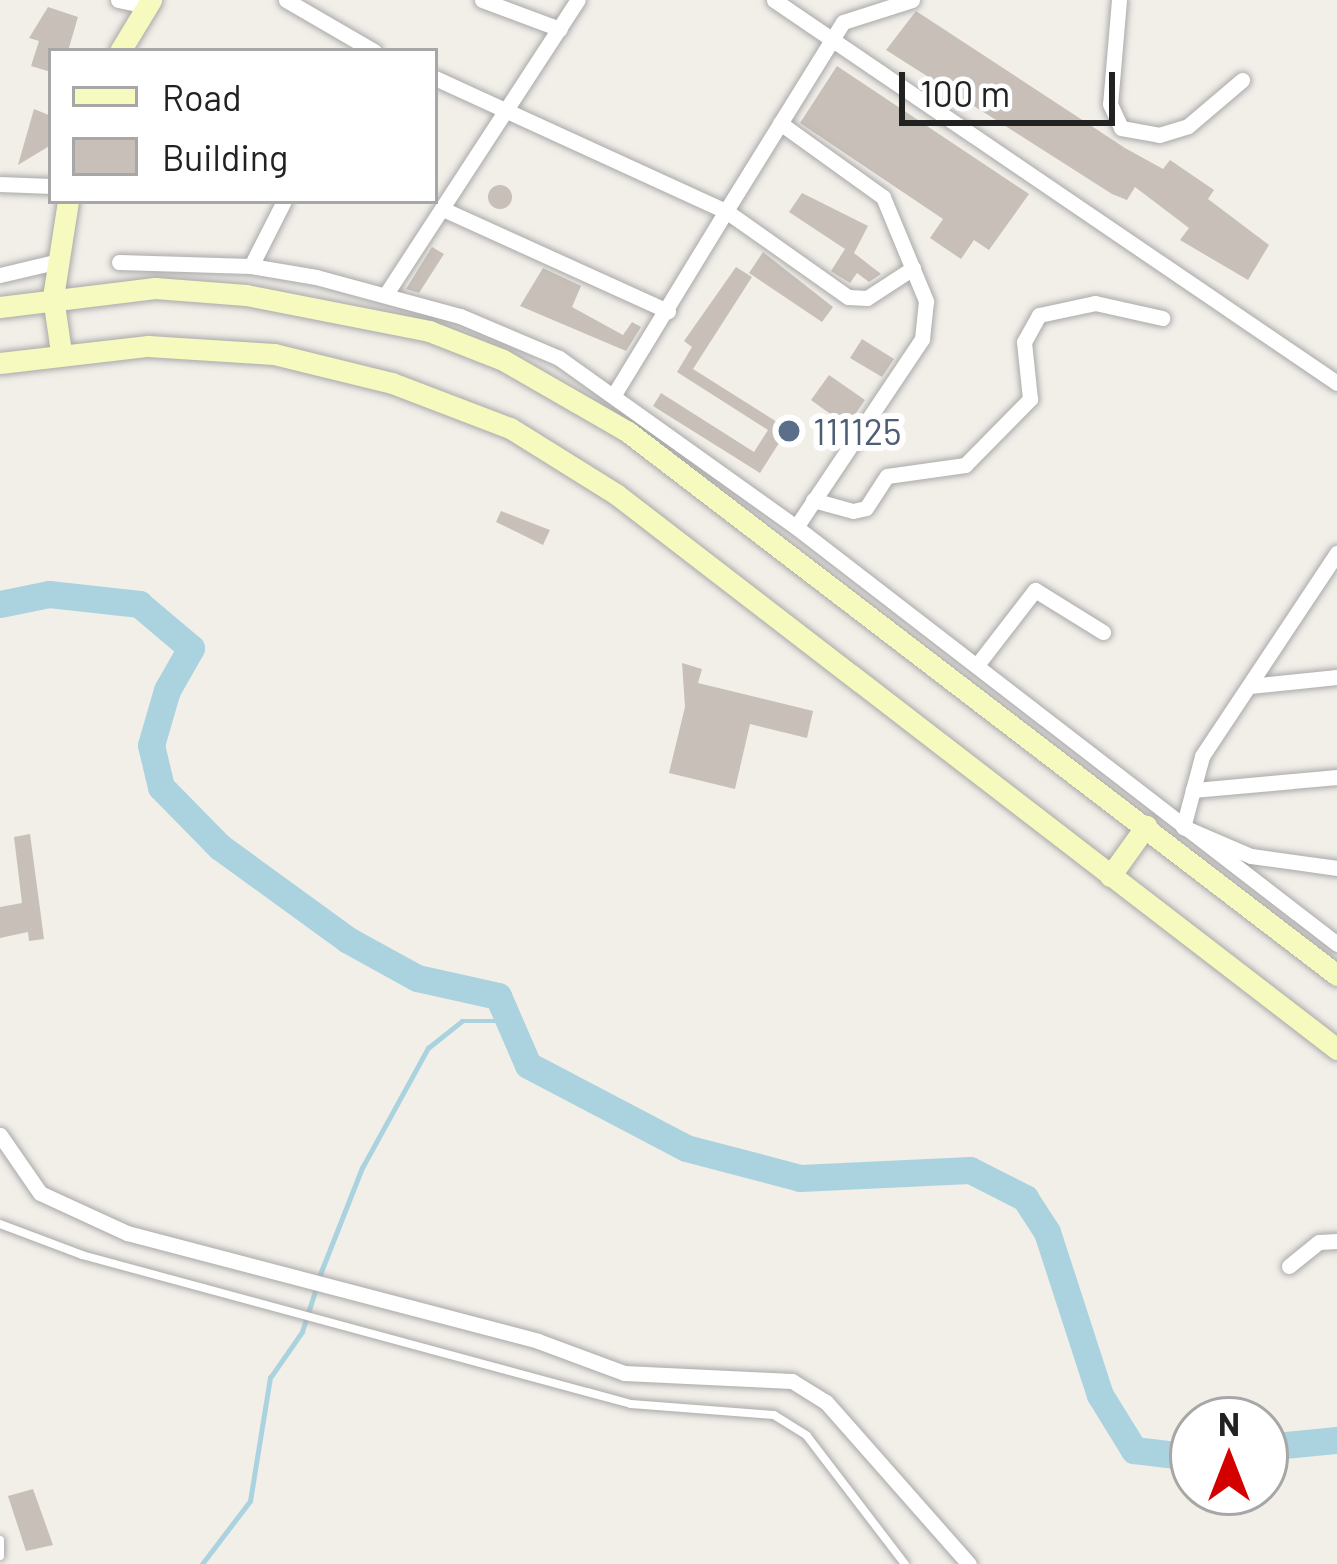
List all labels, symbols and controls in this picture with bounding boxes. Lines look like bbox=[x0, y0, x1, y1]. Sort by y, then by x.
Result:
legend bbox=[48, 48, 438, 204]
scale bar bbox=[905, 48, 1121, 122]
text: 100 m bbox=[920, 71, 1010, 114]
text: Road bbox=[162, 75, 242, 118]
text: Building bbox=[162, 135, 288, 178]
place label: 111125 bbox=[813, 409, 902, 453]
marker: 111125 bbox=[776, 418, 802, 444]
north arrow bbox=[1169, 1396, 1289, 1516]
text: N bbox=[1218, 1403, 1240, 1443]

